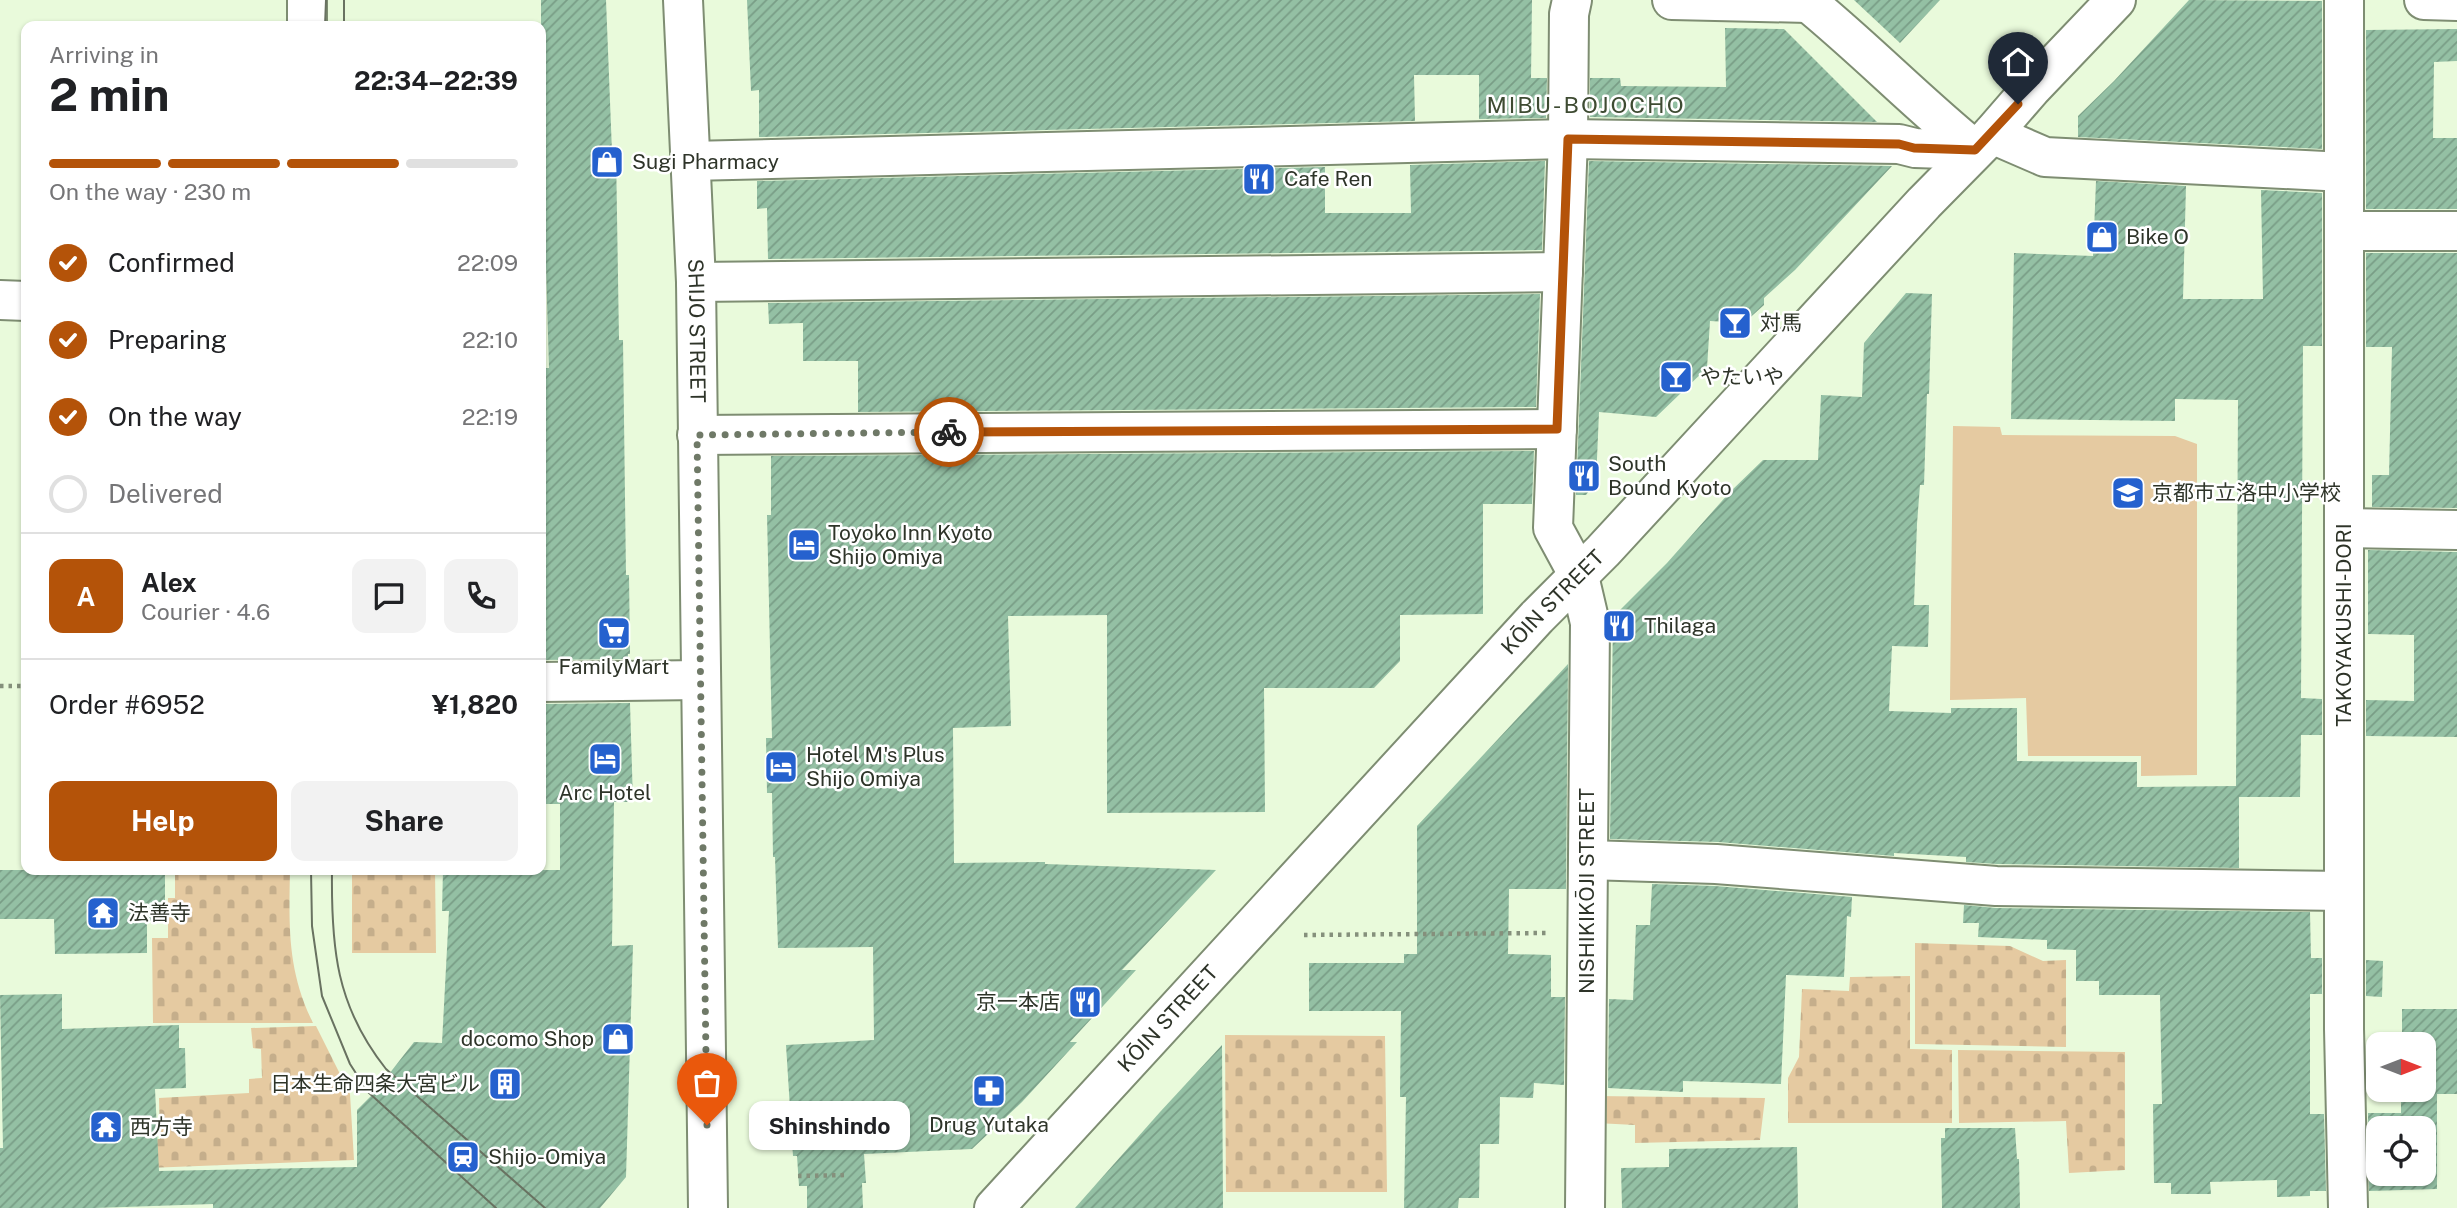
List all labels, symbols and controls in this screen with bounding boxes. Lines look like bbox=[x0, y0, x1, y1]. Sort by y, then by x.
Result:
pin bbox=[1988, 32, 2048, 104]
text: Arriving in bbox=[49, 41, 159, 68]
icon: home bbox=[1999, 43, 2037, 81]
text: 22:34–22:39 bbox=[354, 65, 518, 96]
text: 2 min bbox=[49, 67, 169, 121]
district label: MIBU-BOJOCHO bbox=[1486, 91, 1686, 118]
shop icon: Sugi Pharmacy bbox=[588, 143, 626, 181]
place label: Sugi Pharmacy bbox=[632, 149, 779, 174]
restaurant icon: Cafe Ren bbox=[1240, 160, 1278, 198]
place label: Cafe Ren bbox=[1284, 166, 1373, 191]
text: On the way · 230 m bbox=[49, 178, 251, 205]
shop icon: Bike O bbox=[2083, 218, 2121, 256]
place label: Bike O bbox=[2126, 224, 2189, 249]
icon: check bbox=[49, 244, 87, 282]
text: Confirmed bbox=[108, 247, 235, 278]
text: 22:09 bbox=[457, 249, 518, 276]
street label: SHIJO STREET bbox=[683, 258, 711, 403]
bar icon: 対馬 bbox=[1716, 304, 1754, 342]
place label: 対馬 bbox=[1760, 310, 1802, 335]
icon: check bbox=[49, 321, 87, 359]
text: Preparing bbox=[108, 324, 227, 355]
text: 22:10 bbox=[462, 326, 518, 353]
bar icon: やたいや bbox=[1657, 358, 1695, 396]
place label: やたいや bbox=[1700, 364, 1784, 389]
courier bbox=[914, 397, 984, 467]
icon: check bbox=[49, 398, 87, 436]
text: On the way bbox=[108, 401, 242, 432]
text: 22:19 bbox=[462, 403, 518, 430]
icon: bike bbox=[930, 413, 968, 451]
place label: South Bound Kyoto bbox=[1608, 451, 1732, 500]
restaurant icon: South Bound Kyoto bbox=[1565, 457, 1603, 495]
school or university icon: 京都市立洛中小学校 bbox=[2109, 474, 2147, 512]
text: Delivered bbox=[108, 478, 223, 509]
place label: 京都市立洛中小学校 bbox=[2152, 480, 2341, 505]
place label: Toyoko Inn Kyoto Shijo Omiya bbox=[828, 520, 993, 569]
street label: TAKOYAKUSHI-DORI bbox=[2331, 523, 2356, 727]
hotel icon: Toyoko Inn Kyoto Shijo Omiya bbox=[785, 526, 823, 564]
street label: KŌIN STREET bbox=[1496, 545, 1609, 659]
button: chat bbox=[352, 559, 426, 633]
button: phone bbox=[444, 559, 518, 633]
text: Alex bbox=[141, 567, 197, 598]
text: A bbox=[77, 581, 95, 612]
text: Courier · 4.6 bbox=[141, 598, 270, 625]
restaurant icon: Thilaga bbox=[1600, 607, 1638, 645]
place label: Thilaga bbox=[1644, 613, 1716, 638]
supermarket icon: FamilyMart bbox=[595, 614, 633, 652]
place label: FamilyMart bbox=[559, 654, 669, 679]
text: Order #6952 bbox=[49, 689, 205, 720]
text: ¥1,820 bbox=[432, 689, 518, 720]
hotel icon: Arc Hotel bbox=[586, 740, 624, 778]
place label: Hotel M's Plus Shijo Omiya bbox=[806, 742, 945, 791]
hotel icon: Hotel M's Plus Shijo Omiya bbox=[762, 748, 800, 786]
place label: Arc Hotel bbox=[559, 780, 651, 805]
button: Help bbox=[49, 781, 277, 861]
button: Share bbox=[291, 781, 518, 861]
street label: NISHIKIKŌJI STREET bbox=[1574, 788, 1599, 994]
temple icon: 法善寺 bbox=[84, 894, 122, 932]
place label: 法善寺 bbox=[128, 900, 191, 925]
street label: KŌIN STREET bbox=[1112, 960, 1223, 1077]
restaurant icon: 京一本店 bbox=[1066, 983, 1104, 1021]
place label: 京一本店 bbox=[976, 989, 1060, 1014]
shop icon: docomo Shop bbox=[599, 1020, 637, 1058]
place label: docomo Shop bbox=[461, 1026, 594, 1051]
north arrow bbox=[2366, 1032, 2436, 1102]
map controls bbox=[2366, 1032, 2436, 1186]
pin bbox=[677, 1053, 737, 1125]
icon: bag bbox=[688, 1064, 726, 1102]
building icon: 日本生命四条大宮ビル bbox=[486, 1065, 524, 1103]
place label: 日本生命四条大宮ビル bbox=[270, 1071, 480, 1096]
pharmacy icon: Drug Yutaka bbox=[970, 1072, 1008, 1110]
callout: Shinshindo bbox=[749, 1100, 910, 1150]
temple icon: 西方寺 bbox=[87, 1108, 125, 1146]
text: Shinshindo bbox=[768, 1112, 891, 1139]
place label: Drug Yutaka bbox=[929, 1112, 1049, 1137]
place label: 西方寺 bbox=[130, 1114, 193, 1139]
button: locate bbox=[2366, 1116, 2436, 1186]
station icon: Shijo-Omiya bbox=[444, 1138, 482, 1176]
place label: Shijo-Omiya bbox=[488, 1144, 606, 1169]

